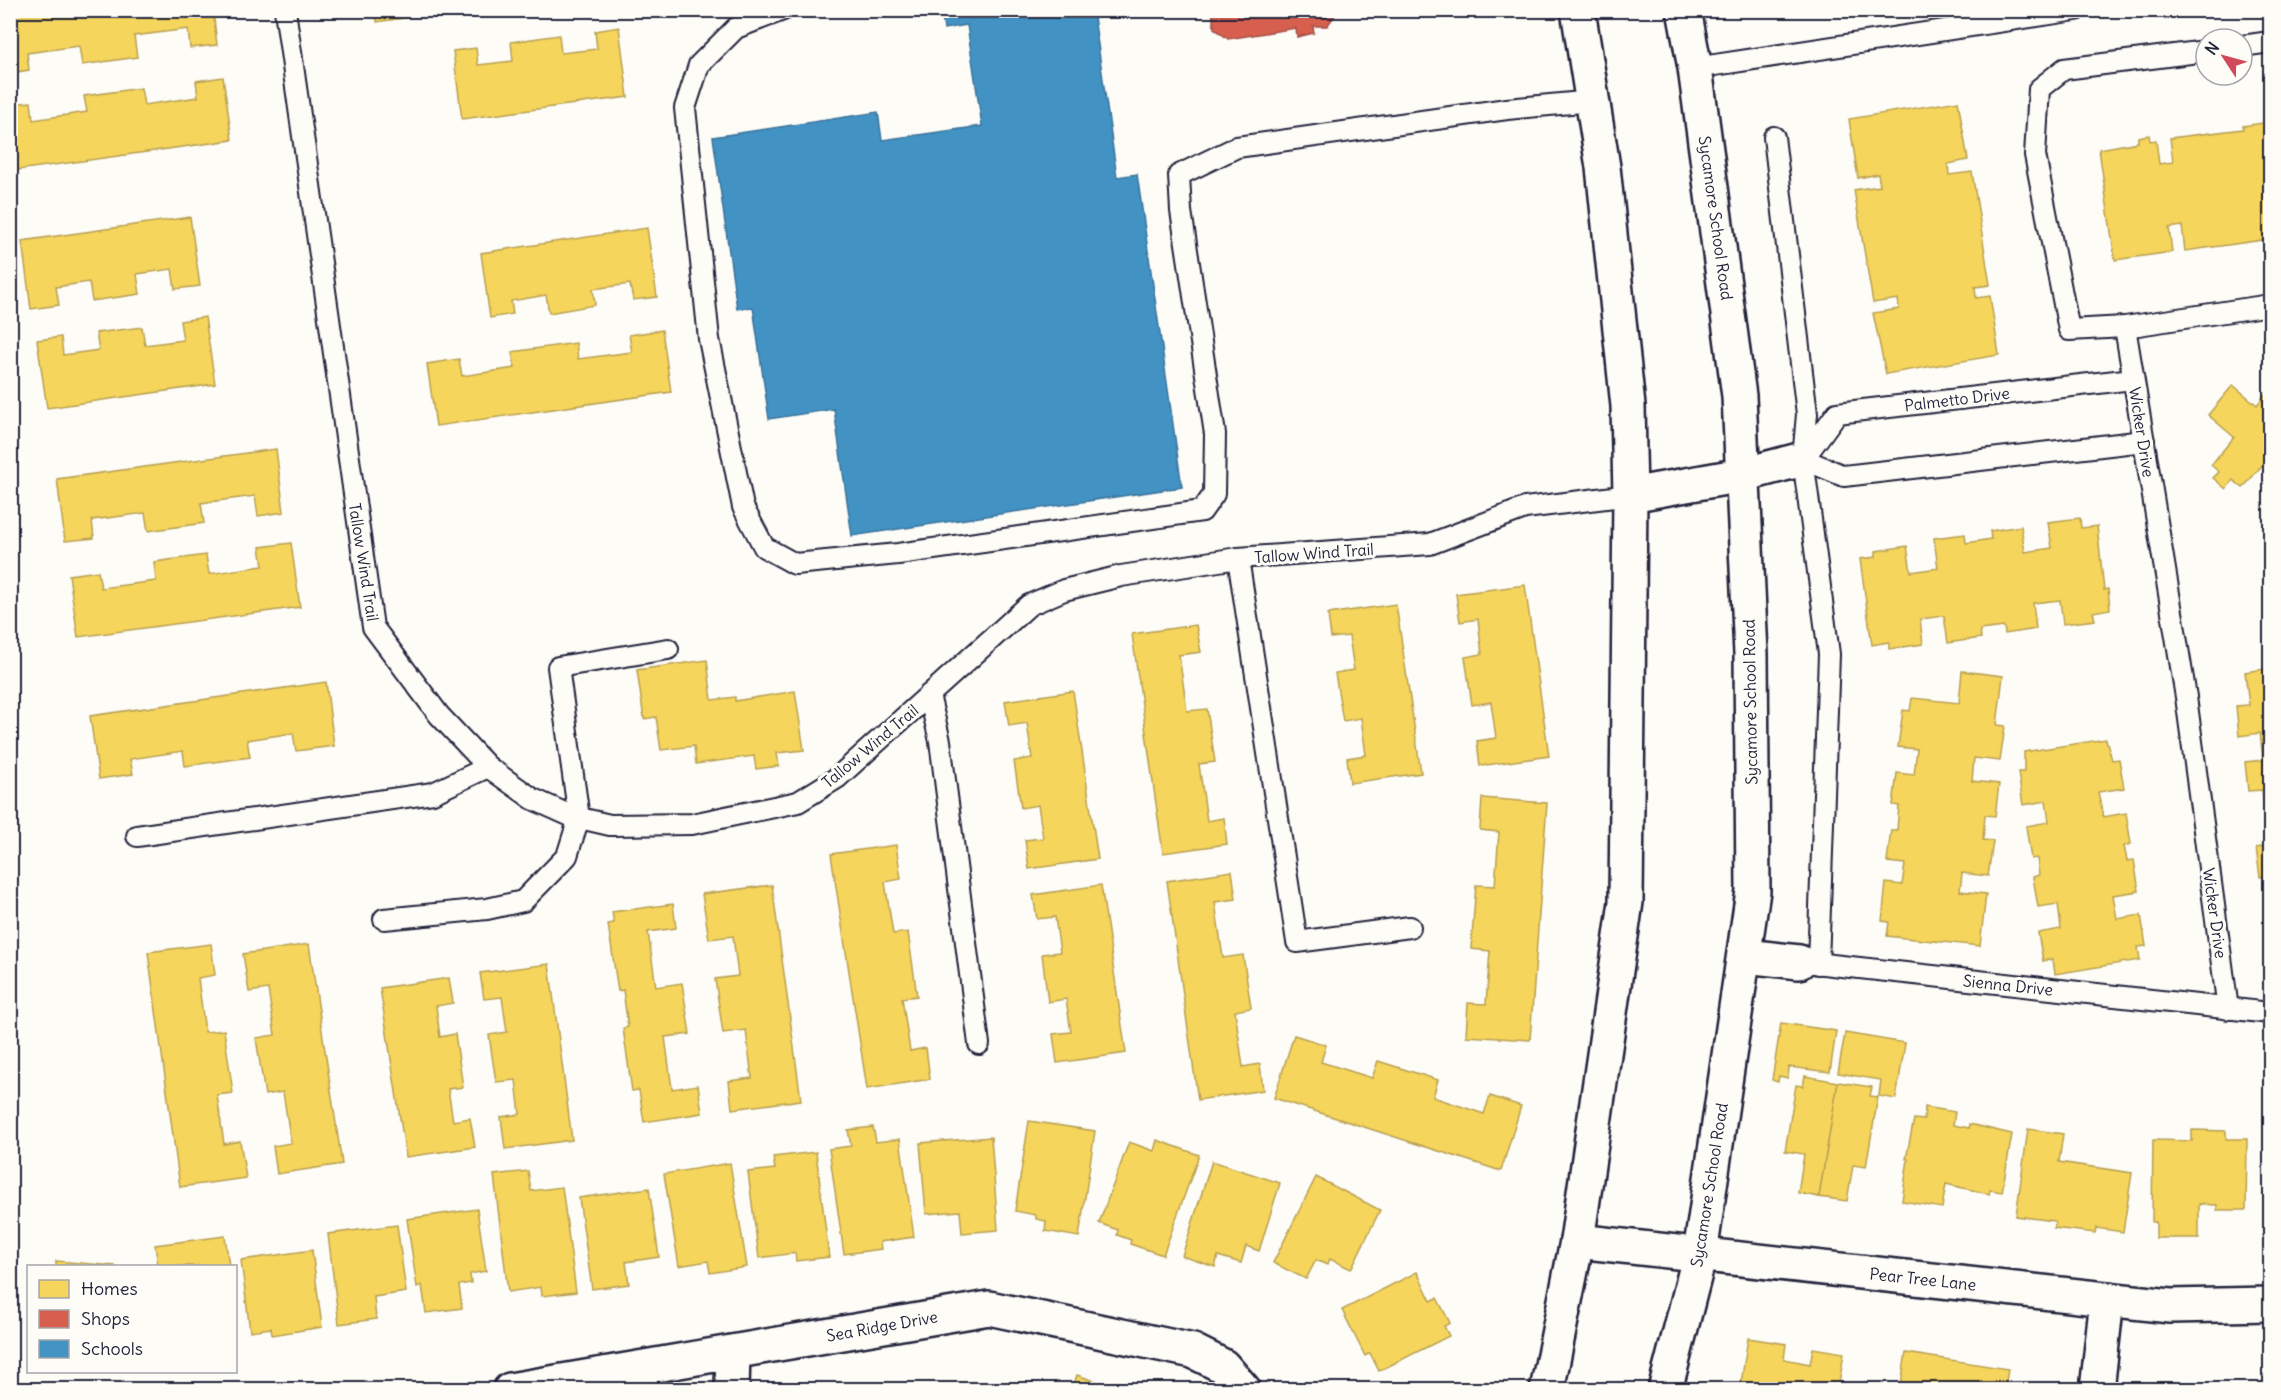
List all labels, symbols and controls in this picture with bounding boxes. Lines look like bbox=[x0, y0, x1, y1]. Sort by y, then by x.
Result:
north arrow bbox=[2194, 27, 2254, 87]
text: N bbox=[2201, 38, 2223, 59]
street label: Sycamore School Road bbox=[1695, 135, 1737, 301]
street label: Palmetto Drive bbox=[1903, 383, 2011, 415]
street label: Wicker Drive bbox=[2125, 385, 2159, 479]
street label: Tallow Wind Trail bbox=[345, 501, 383, 623]
street label: Tallow Wind Trail bbox=[1254, 539, 1374, 567]
street label: Sycamore School Road bbox=[1739, 619, 1761, 785]
street label: Tallow Wind Trail bbox=[818, 700, 922, 792]
street label: Wicker Drive bbox=[2199, 866, 2231, 960]
street label: Sienna Drive bbox=[1962, 970, 2054, 1000]
street label: Sycamore School Road bbox=[1686, 1102, 1732, 1268]
street label: Pear Tree Lane bbox=[1869, 1263, 1977, 1295]
legend bbox=[27, 1265, 237, 1373]
text: Homes bbox=[81, 1277, 138, 1300]
street label: Sea Ridge Drive bbox=[825, 1306, 939, 1346]
text: Shops bbox=[81, 1307, 130, 1330]
text: Schools bbox=[81, 1337, 143, 1360]

